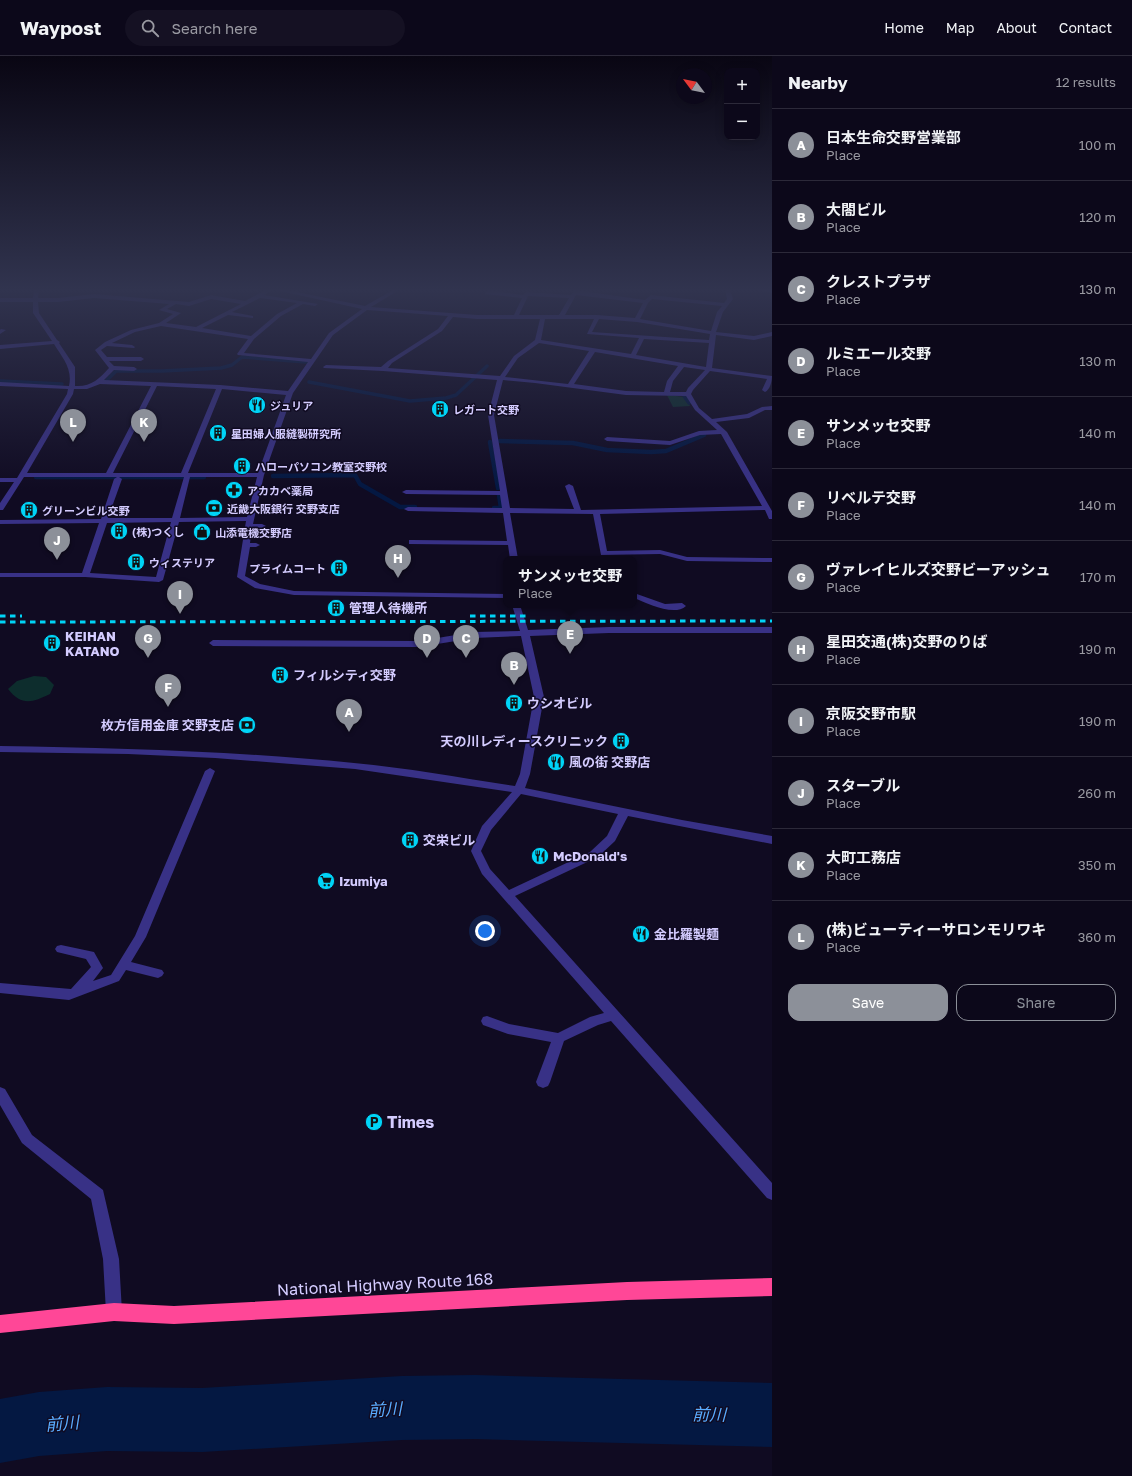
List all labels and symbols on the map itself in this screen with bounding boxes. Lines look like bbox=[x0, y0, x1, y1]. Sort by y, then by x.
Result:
north arrow bbox=[676, 68, 712, 104]
restaurant icon: ジュリア bbox=[247, 395, 267, 415]
place label: ジュリア bbox=[270, 399, 313, 412]
building icon: レガート交野 bbox=[430, 399, 450, 419]
place label: レガート交野 bbox=[453, 403, 520, 416]
pin: L bbox=[60, 409, 86, 442]
pin: K bbox=[131, 409, 157, 442]
building icon: 星田婦人服縫製研究所 bbox=[208, 423, 228, 443]
place label: 星田婦人服縫製研究所 bbox=[231, 427, 341, 440]
building icon: ハローパソコン教室交野校 bbox=[232, 456, 252, 476]
place label: ハローパソコン教室交野校 bbox=[255, 460, 387, 473]
pharmacy icon: アカカベ薬局 bbox=[224, 480, 244, 500]
place label: アカカベ薬局 bbox=[247, 484, 313, 497]
bank icon: 近畿大阪銀行 交野支店 bbox=[204, 498, 224, 518]
building icon: グリーンビル交野 bbox=[19, 500, 39, 520]
place label: 近畿大阪銀行 交野支店 bbox=[227, 502, 340, 515]
place label: グリーンビル交野 bbox=[42, 504, 130, 517]
building icon: (株)つくし bbox=[109, 521, 129, 541]
shop icon: 山添電機交野店 bbox=[192, 522, 212, 542]
place label: (株)つくし bbox=[132, 525, 184, 538]
place label: 山添電機交野店 bbox=[215, 526, 292, 539]
pin: J bbox=[44, 527, 70, 560]
pin: H bbox=[385, 545, 411, 578]
building icon: ウィステリア bbox=[126, 552, 146, 572]
place label: ウィステリア bbox=[149, 556, 215, 569]
building icon: プライムコート bbox=[329, 558, 349, 578]
place label: プライムコート bbox=[249, 562, 326, 575]
pin: I bbox=[167, 581, 193, 614]
building icon: 管理人待機所 bbox=[326, 598, 346, 618]
place label: 管理人待機所 bbox=[349, 600, 427, 616]
pin: E bbox=[557, 621, 583, 654]
pin: G bbox=[135, 625, 161, 658]
pin: D bbox=[414, 625, 440, 658]
pin: C bbox=[453, 625, 479, 658]
place label: KEIHAN KATANO bbox=[65, 628, 120, 659]
building icon: KEIHAN KATANO bbox=[42, 633, 62, 653]
pin: B bbox=[501, 652, 527, 685]
building icon: フィルシティ交野 bbox=[270, 665, 290, 685]
place label: フィルシティ交野 bbox=[293, 667, 396, 683]
pin: F bbox=[155, 674, 181, 707]
building icon: ウシオビル bbox=[504, 693, 524, 713]
place label: ウシオビル bbox=[527, 695, 592, 711]
pin: A bbox=[336, 699, 362, 732]
bank icon: 枚方信用金庫 交野支店 bbox=[237, 715, 257, 735]
place label: 枚方信用金庫 交野支店 bbox=[101, 717, 234, 733]
building icon: 天の川レディースクリニック bbox=[611, 731, 631, 751]
place label: 天の川レディースクリニック bbox=[441, 733, 608, 749]
restaurant icon: 風の街 交野店 bbox=[546, 752, 566, 772]
place label: 風の街 交野店 bbox=[569, 754, 650, 770]
building icon: 交栄ビル bbox=[400, 830, 420, 850]
place label: 交栄ビル bbox=[423, 832, 475, 848]
restaurant icon: McDonald's bbox=[530, 846, 550, 866]
place label: McDonald's bbox=[553, 848, 627, 864]
supermarket icon: Izumiya bbox=[316, 871, 336, 891]
place label: Izumiya bbox=[339, 873, 388, 889]
your location bbox=[475, 921, 495, 941]
restaurant icon: 金比羅製麺 bbox=[631, 924, 651, 944]
place label: 金比羅製麺 bbox=[654, 926, 719, 942]
parking icon: Times bbox=[364, 1112, 384, 1132]
place label: Times bbox=[387, 1112, 434, 1132]
street label: National Highway Route 168 bbox=[276, 1268, 494, 1300]
water label: 前川 bbox=[367, 1398, 405, 1420]
water label: 前川 bbox=[692, 1403, 728, 1425]
water label: 前川 bbox=[44, 1411, 82, 1435]

